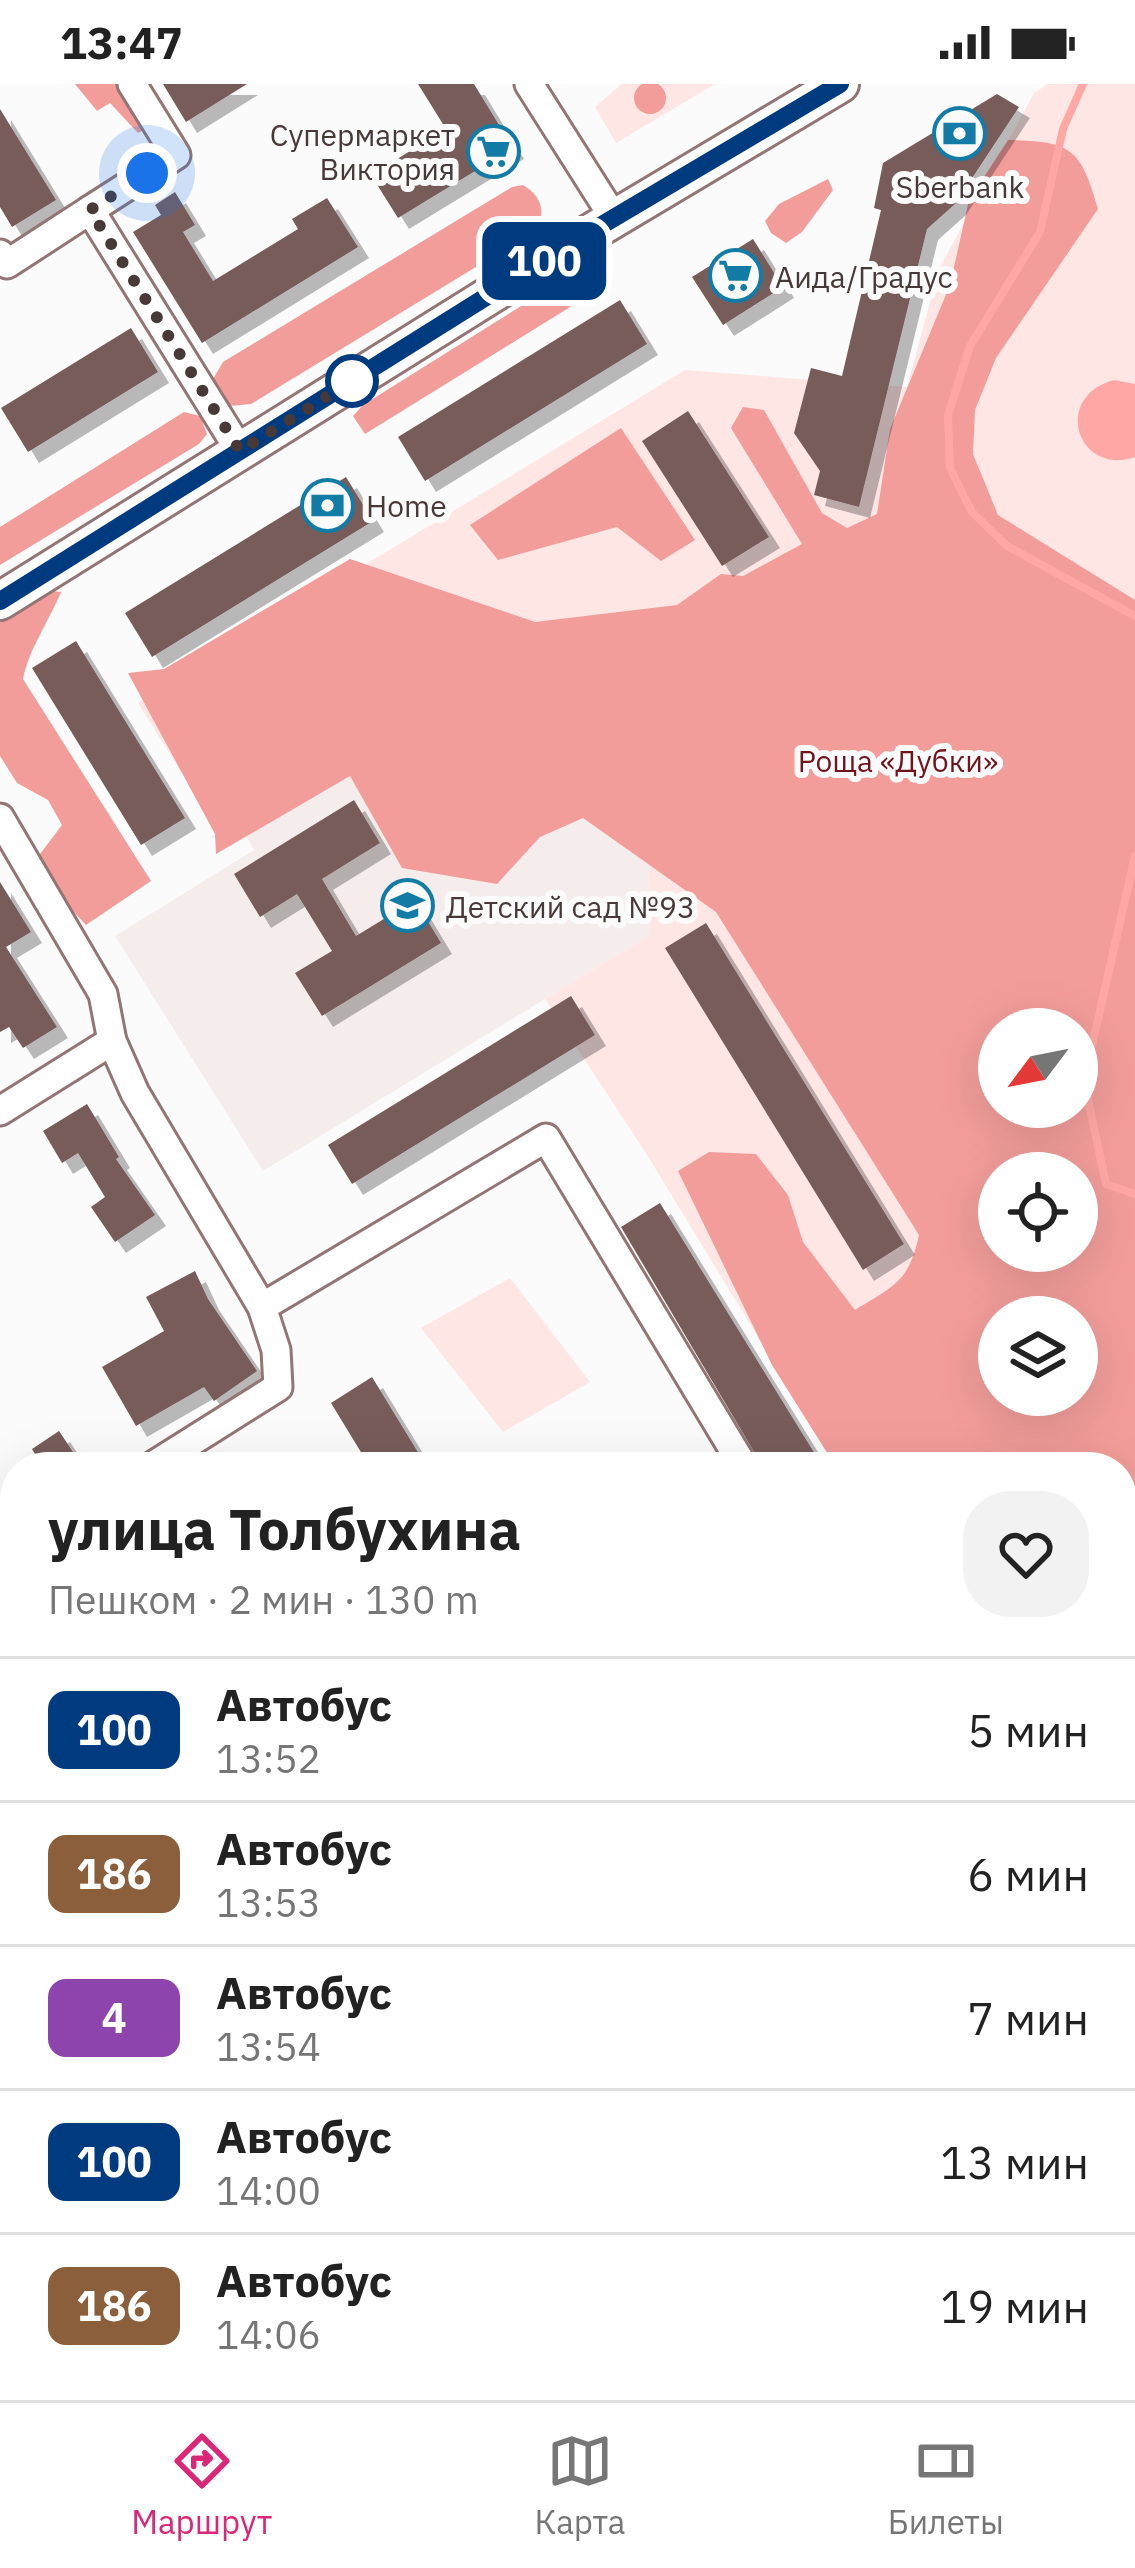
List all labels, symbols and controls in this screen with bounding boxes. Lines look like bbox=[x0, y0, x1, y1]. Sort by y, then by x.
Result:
text: 13:47 bbox=[60, 13, 183, 71]
bank icon: Sberbank bbox=[932, 106, 988, 162]
place label: Супермаркет Виктория bbox=[270, 115, 455, 188]
supermarket icon: Супермаркет Виктория bbox=[466, 123, 522, 179]
your location bbox=[117, 143, 177, 203]
place label: Sberbank bbox=[896, 167, 1024, 206]
line badge: 100 bbox=[475, 222, 613, 300]
text: 100 bbox=[506, 233, 582, 288]
supermarket icon: Аида/Градус bbox=[708, 248, 764, 304]
place label: Аида/Градус bbox=[775, 257, 953, 296]
unlabelled marker bbox=[327, 356, 377, 406]
bank icon: Home bbox=[299, 477, 355, 533]
place label: Home bbox=[366, 486, 447, 525]
park label: Роща «Дубки» bbox=[798, 741, 998, 780]
school or university icon: Детский сад №93 bbox=[379, 878, 435, 934]
place label: Детский сад №93 bbox=[446, 887, 695, 926]
north arrow bbox=[978, 1008, 1098, 1128]
map controls bbox=[978, 1008, 1098, 1416]
button: locate bbox=[978, 1152, 1098, 1272]
button: layers bbox=[978, 1296, 1098, 1416]
button: heart bbox=[963, 1491, 1089, 1617]
text: улица Толбухина bbox=[48, 1492, 521, 1566]
text: Пешком · 2 мин · 130 m bbox=[48, 1574, 479, 1625]
text: Автобус bbox=[216, 1675, 392, 1733]
text: 5 мин bbox=[967, 1701, 1089, 1759]
text: 100 bbox=[76, 1702, 152, 1757]
text: 13:52 bbox=[216, 1733, 321, 1784]
text: Автобус bbox=[216, 1819, 392, 1877]
text: 6 мин bbox=[967, 1845, 1089, 1903]
text: 186 bbox=[76, 1846, 152, 1901]
text: 13:53 bbox=[216, 1877, 321, 1928]
text: Автобус bbox=[216, 1963, 392, 2021]
text: 7 мин bbox=[967, 1989, 1089, 2047]
text: 4 bbox=[101, 1990, 127, 2045]
text: 13:54 bbox=[216, 2021, 321, 2072]
text: Автобус bbox=[216, 2107, 392, 2165]
text: 13 мин bbox=[940, 2133, 1089, 2191]
text: 100 bbox=[76, 2134, 152, 2189]
text: 14:00 bbox=[216, 2165, 321, 2216]
text: Автобус bbox=[216, 2251, 392, 2309]
text: 19 мин bbox=[940, 2277, 1089, 2335]
text: 186 bbox=[76, 2278, 152, 2333]
text: 14:06 bbox=[216, 2309, 321, 2360]
tab: Маршрут bbox=[131, 2428, 272, 2543]
tab: Карта bbox=[535, 2428, 625, 2543]
tab: Билеты bbox=[888, 2428, 1004, 2543]

